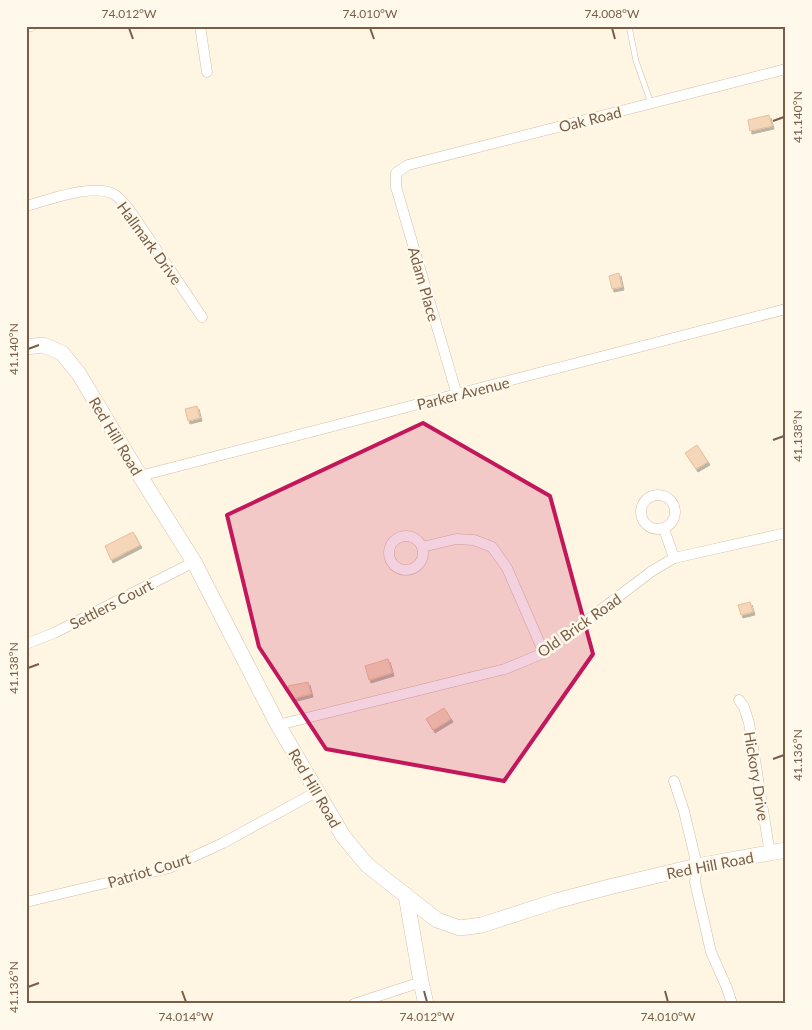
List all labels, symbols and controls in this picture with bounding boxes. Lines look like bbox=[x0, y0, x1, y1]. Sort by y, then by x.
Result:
text: 74.012°W bbox=[101, 6, 157, 21]
text: 74.010°W bbox=[342, 6, 398, 21]
text: 74.008°W bbox=[584, 6, 640, 21]
text: 41.140°N bbox=[790, 91, 805, 143]
street label: Oak Road bbox=[557, 103, 623, 135]
street label: Hallmark Drive bbox=[114, 198, 186, 288]
street label: Adam Place bbox=[405, 245, 443, 324]
text: 41.140°N bbox=[6, 323, 21, 375]
street label: Parker Avenue bbox=[415, 373, 511, 413]
street label: Red Hill Road bbox=[86, 394, 146, 478]
text: 41.138°N bbox=[790, 410, 805, 462]
street label: Settlers Court bbox=[66, 575, 156, 633]
street label: Old Brick Road bbox=[534, 589, 624, 661]
text: 41.138°N bbox=[6, 642, 21, 694]
text: 41.136°N bbox=[790, 729, 805, 781]
street label: Hickory Drive bbox=[741, 730, 773, 822]
street label: Red Hill Road bbox=[285, 745, 345, 831]
street label: Red Hill Road bbox=[665, 848, 755, 882]
street label: Patriot Court bbox=[105, 849, 193, 891]
text: 41.136°N bbox=[6, 961, 21, 1013]
text: 74.014°W bbox=[158, 1009, 214, 1024]
text: 74.012°W bbox=[399, 1009, 455, 1024]
text: 74.010°W bbox=[640, 1009, 696, 1024]

